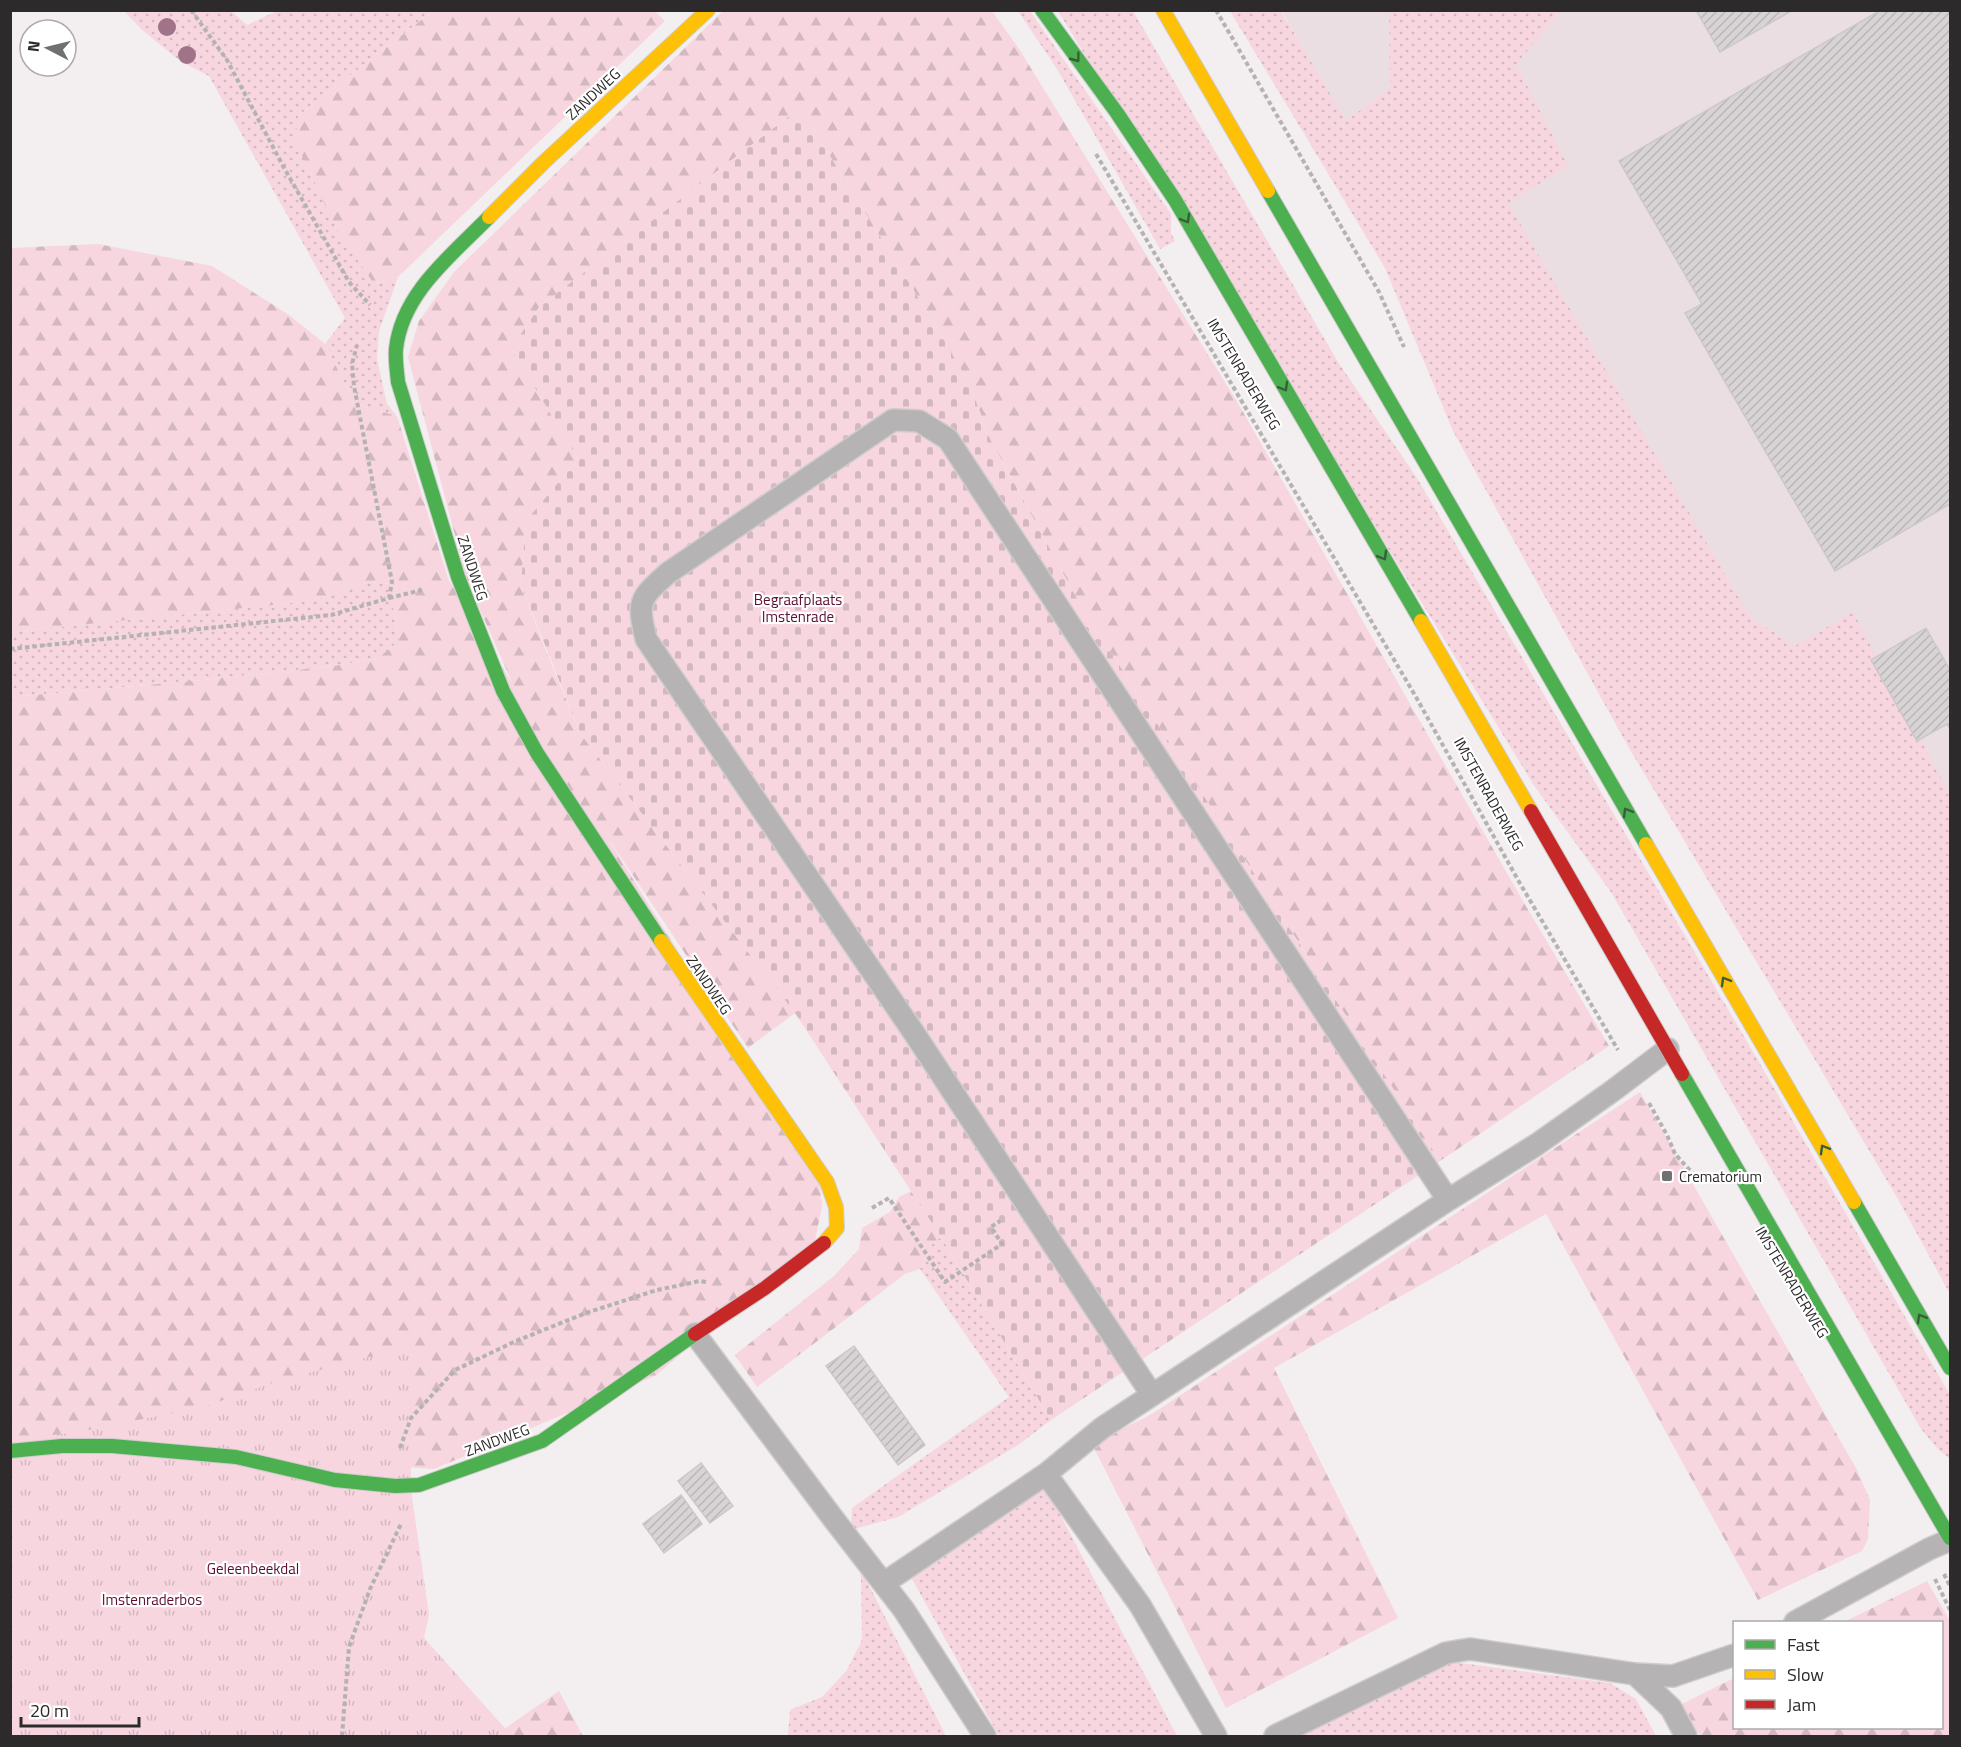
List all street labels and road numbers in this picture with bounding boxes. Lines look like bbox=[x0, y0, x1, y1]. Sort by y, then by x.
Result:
street label: ZANDWEG bbox=[560, 63, 626, 125]
street label: IMSTENRADERWEG bbox=[1202, 314, 1286, 434]
street label: ZANDWEG bbox=[452, 532, 494, 604]
street label: IMSTENRADERWEG bbox=[1448, 733, 1530, 855]
street label: ZANDWEG bbox=[681, 951, 737, 1019]
street label: IMSTENRADERWEG bbox=[1750, 1222, 1834, 1342]
street label: ZANDWEG bbox=[461, 1418, 533, 1462]

